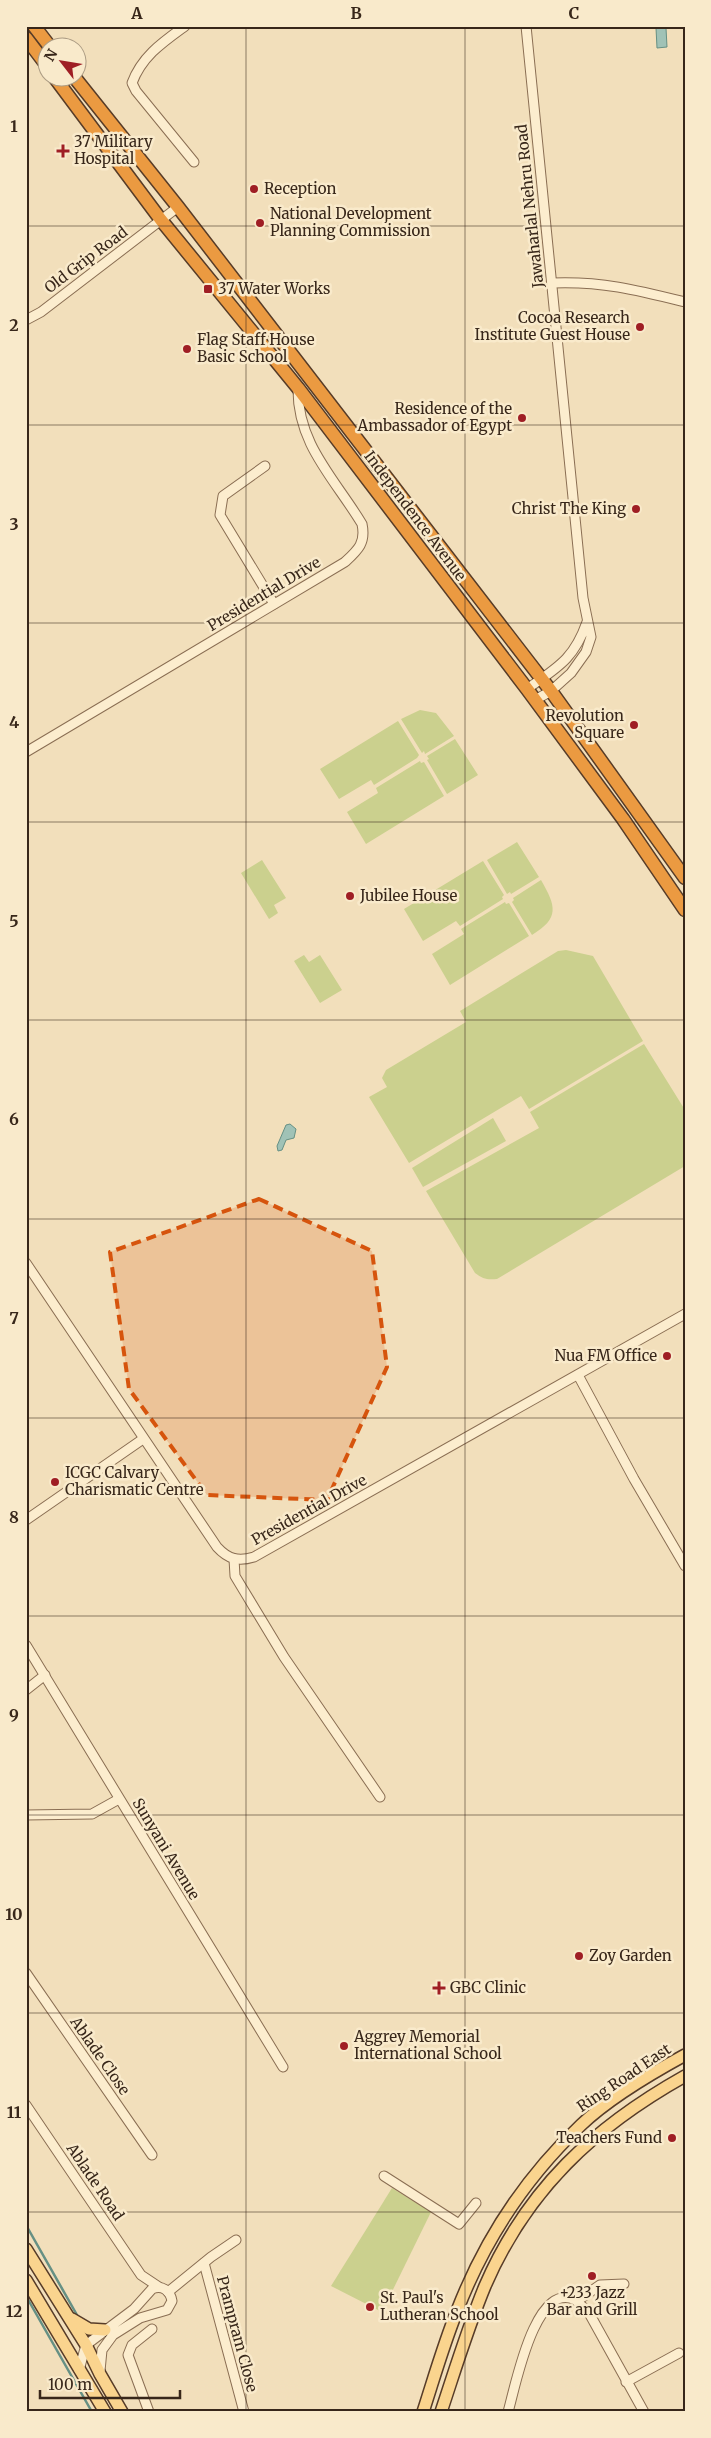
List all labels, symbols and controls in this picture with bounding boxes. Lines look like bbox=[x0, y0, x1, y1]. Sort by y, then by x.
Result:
text: A bbox=[130, 3, 143, 23]
text: B bbox=[350, 3, 362, 23]
text: C bbox=[569, 3, 579, 23]
north arrow bbox=[38, 38, 88, 88]
text: N bbox=[40, 46, 61, 65]
text: 1 bbox=[10, 116, 18, 136]
street label: Jawaharlal Nehru Road bbox=[511, 123, 548, 290]
place label: 37 Military Hospital bbox=[74, 132, 153, 168]
marker: 37 Military Hospital bbox=[56, 144, 70, 158]
place label: Reception bbox=[264, 179, 336, 198]
marker: Reception bbox=[248, 183, 260, 195]
place label: National Development Planning Commission bbox=[270, 204, 432, 240]
marker: National Development Planning Commission bbox=[254, 217, 266, 229]
street label: Old Grip Road bbox=[40, 222, 131, 297]
place label: 37 Water Works bbox=[218, 279, 330, 298]
marker: 37 Water Works bbox=[202, 283, 214, 295]
place label: Cocoa Research Institute Guest House bbox=[475, 308, 630, 344]
text: 2 bbox=[9, 315, 19, 335]
marker: Cocoa Research Institute Guest House bbox=[634, 321, 646, 333]
place label: Flag Staff House Basic School bbox=[197, 330, 315, 366]
marker: Flag Staff House Basic School bbox=[181, 343, 193, 355]
place label: Residence of the Ambassador of Egypt bbox=[357, 399, 512, 435]
marker: Residence of the Ambassador of Egypt bbox=[516, 412, 528, 424]
street label: Independence Avenue bbox=[360, 447, 471, 585]
place label: Christ The King bbox=[512, 499, 626, 518]
marker: Christ The King bbox=[630, 503, 642, 515]
text: 3 bbox=[9, 514, 19, 534]
street label: Presidential Drive bbox=[204, 552, 324, 635]
place label: Revolution Square bbox=[546, 706, 624, 742]
text: 4 bbox=[9, 712, 19, 732]
marker: Revolution Square bbox=[628, 719, 640, 731]
place label: Jubilee House bbox=[359, 886, 457, 905]
marker: Jubilee House bbox=[344, 890, 356, 902]
text: 5 bbox=[9, 911, 19, 931]
text: 6 bbox=[9, 1109, 19, 1129]
text: 7 bbox=[9, 1308, 19, 1328]
place label: Nua FM Office bbox=[555, 1346, 657, 1365]
marker: Nua FM Office bbox=[661, 1350, 673, 1362]
place label: ICGC Calvary Charismatic Centre bbox=[65, 1463, 204, 1499]
street label: Presidential Drive bbox=[248, 1470, 370, 1549]
marker: ICGC Calvary Charismatic Centre bbox=[49, 1476, 61, 1488]
text: 8 bbox=[9, 1507, 19, 1527]
text: 9 bbox=[9, 1705, 19, 1725]
street label: Sunyani Avenue bbox=[129, 1794, 204, 1903]
text: 10 bbox=[5, 1904, 23, 1924]
place label: Zoy Garden bbox=[589, 1946, 672, 1965]
marker: Zoy Garden bbox=[573, 1950, 585, 1962]
place label: GBC Clinic bbox=[450, 1978, 527, 1997]
marker: GBC Clinic bbox=[432, 1981, 446, 1995]
street label: Ablade Close bbox=[66, 2012, 134, 2099]
place label: Aggrey Memorial International School bbox=[353, 2027, 502, 2063]
street label: Ring Road East bbox=[573, 2039, 674, 2116]
marker: Aggrey Memorial International School bbox=[338, 2040, 350, 2052]
text: 11 bbox=[7, 2102, 22, 2122]
place label: Teachers Fund bbox=[556, 2128, 662, 2147]
marker: Teachers Fund bbox=[666, 2132, 678, 2144]
street label: Ablade Road bbox=[62, 2139, 128, 2224]
marker: +233 Jazz Bar and Grill bbox=[586, 2270, 598, 2282]
street label: Prampram Close bbox=[213, 2274, 262, 2394]
place label: +233 Jazz Bar and Grill bbox=[547, 2283, 638, 2319]
place label: St. Paul's Lutheran School bbox=[380, 2288, 499, 2324]
text: 12 bbox=[6, 2301, 22, 2321]
marker: St. Paul's Lutheran School bbox=[364, 2301, 376, 2313]
scale bar bbox=[40, 2368, 180, 2400]
text: 100 m bbox=[48, 2375, 92, 2394]

